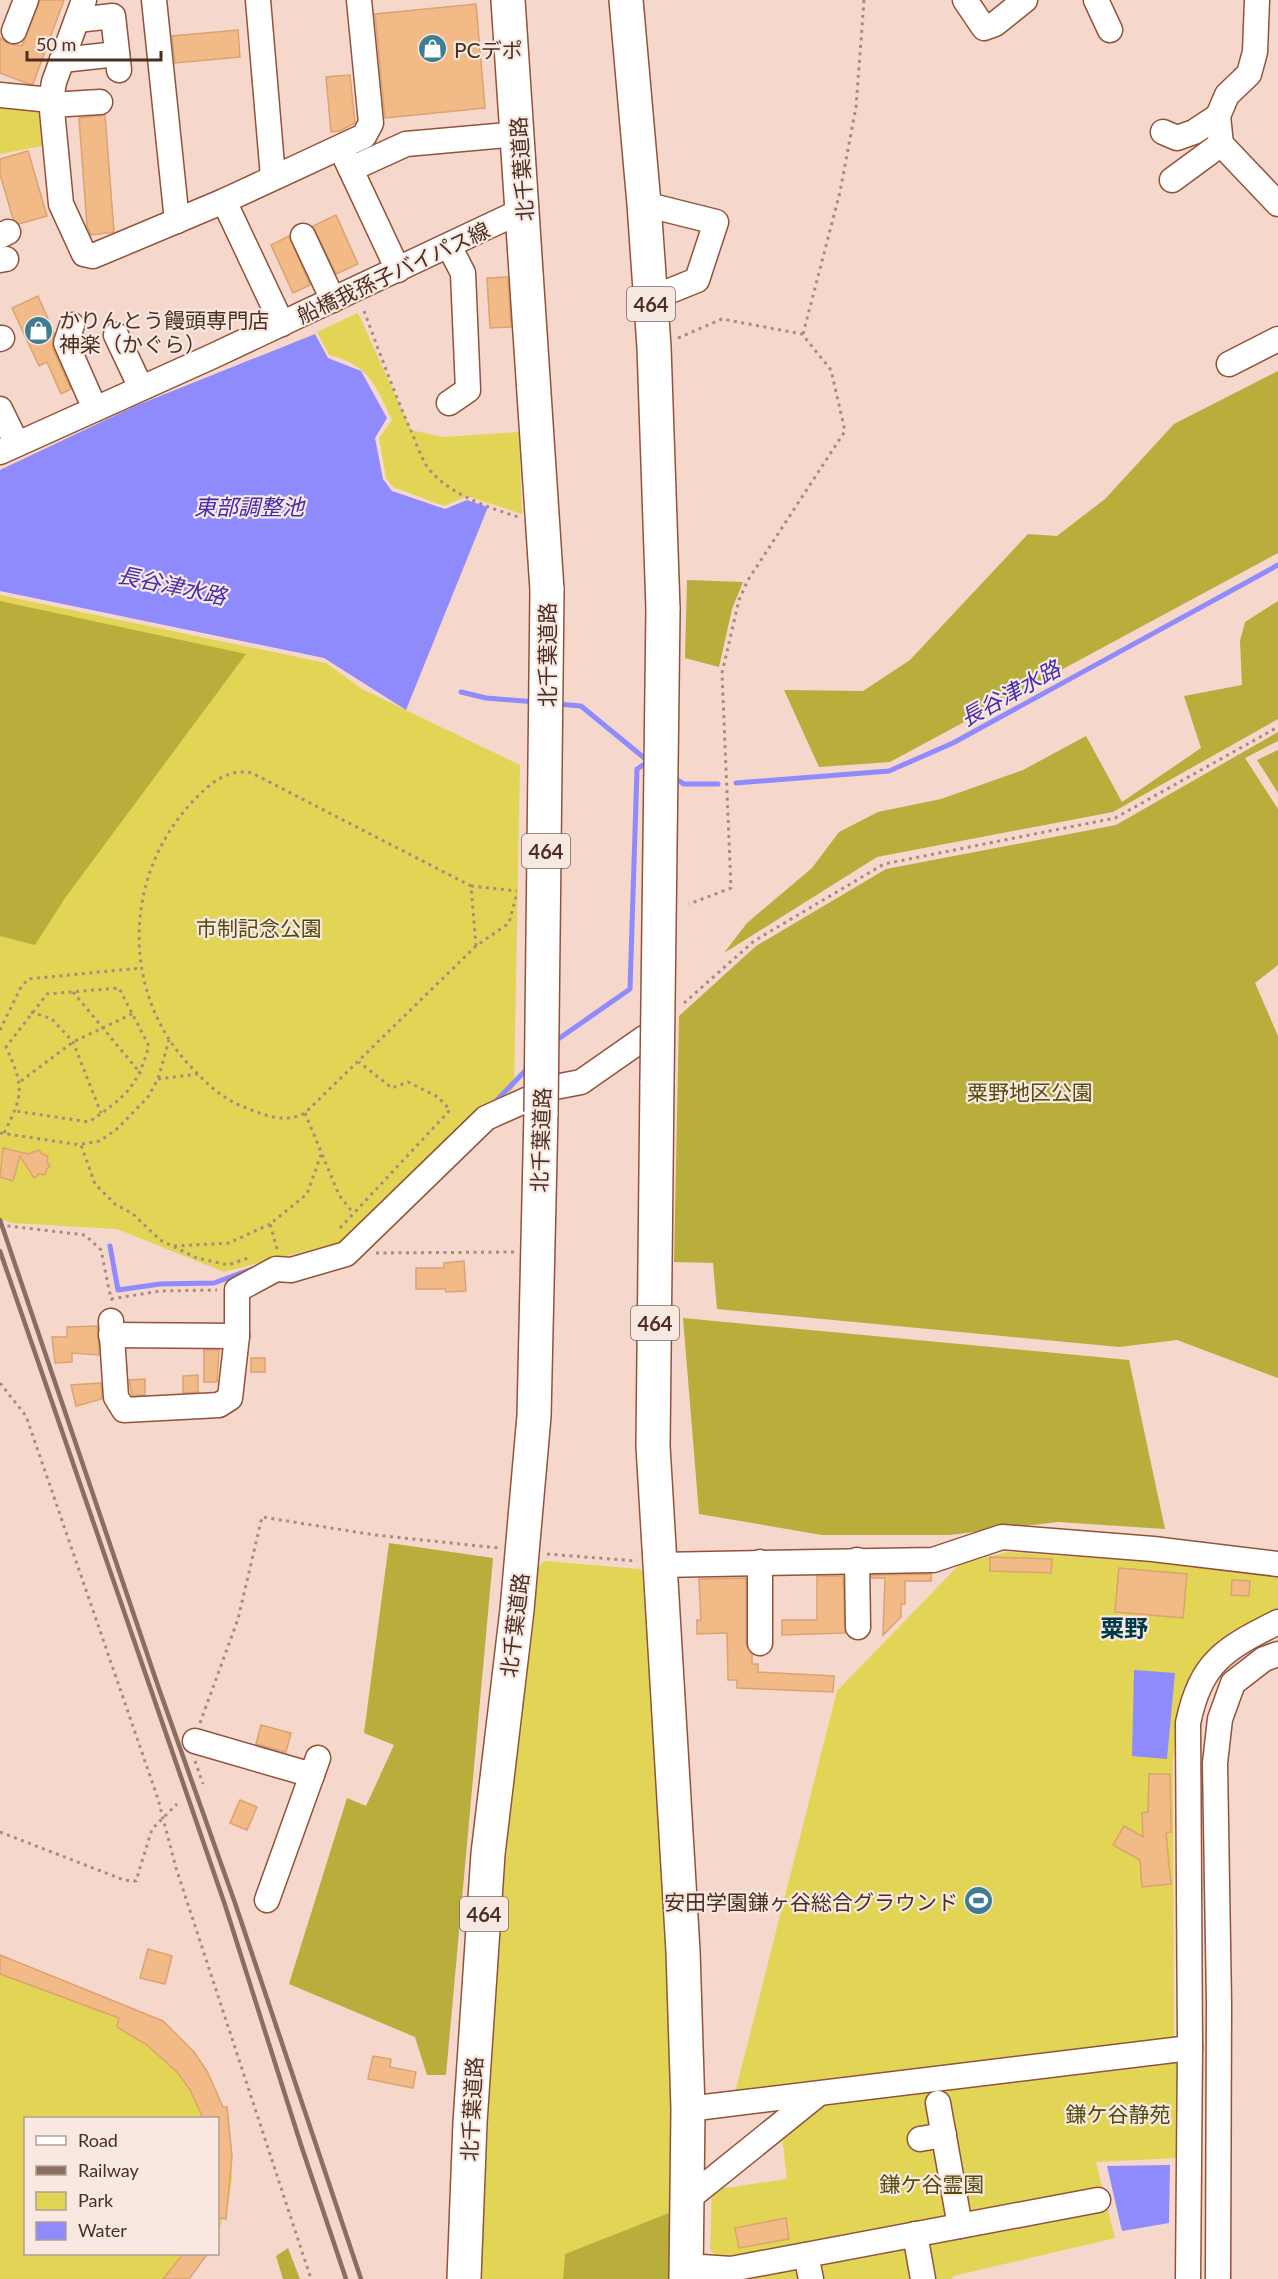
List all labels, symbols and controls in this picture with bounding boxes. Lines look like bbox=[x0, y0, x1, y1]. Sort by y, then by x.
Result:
scale bar bbox=[27, 24, 160, 62]
text: 50 m bbox=[36, 33, 76, 55]
shop icon: PCデポ bbox=[417, 33, 449, 65]
place label: PCデポ bbox=[454, 37, 523, 62]
street label: 北千葉道路 bbox=[505, 116, 537, 222]
street label: 船橋我孫子バイパス線 bbox=[293, 216, 493, 328]
road number: 464 bbox=[627, 287, 675, 321]
place label: かりんとう饅頭専門店 神楽（かぐら） bbox=[59, 307, 269, 356]
shop icon: かりんとう饅頭専門店 神楽（かぐら） bbox=[22, 315, 54, 347]
water label: 東部調整池 bbox=[194, 493, 306, 520]
water label: 長谷津水路 bbox=[115, 560, 231, 610]
street label: 北千葉道路 bbox=[534, 603, 559, 708]
water label: 長谷津水路 bbox=[955, 654, 1066, 731]
road number: 464 bbox=[522, 834, 570, 868]
park label: 市制記念公園 bbox=[196, 915, 322, 940]
park label: 粟野地区公園 bbox=[967, 1079, 1093, 1104]
street label: 北千葉道路 bbox=[526, 1087, 554, 1193]
road number: 464 bbox=[631, 1306, 679, 1340]
street label: 北千葉道路 bbox=[495, 1571, 533, 1679]
district label: 粟野 bbox=[1100, 1613, 1148, 1642]
sports icon: 安田学園鎌ヶ谷総合グラウンド bbox=[963, 1885, 995, 1917]
place label: 安田学園鎌ヶ谷総合グラウンド bbox=[664, 1889, 958, 1914]
road number: 464 bbox=[460, 1897, 508, 1931]
street label: 北千葉道路 bbox=[456, 2056, 486, 2162]
park label: 鎌ケ谷静苑 bbox=[1066, 2101, 1171, 2126]
legend bbox=[24, 2117, 219, 2255]
text: Road bbox=[78, 2129, 118, 2151]
text: Railway bbox=[78, 2159, 139, 2181]
park label: 鎌ケ谷霊園 bbox=[880, 2171, 985, 2196]
text: Park bbox=[78, 2189, 114, 2211]
text: Water bbox=[78, 2219, 127, 2241]

